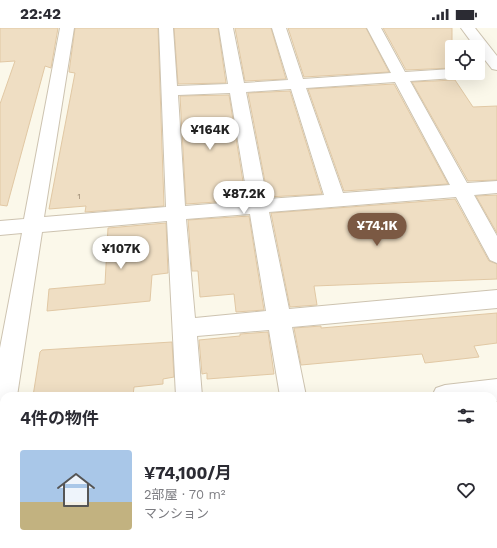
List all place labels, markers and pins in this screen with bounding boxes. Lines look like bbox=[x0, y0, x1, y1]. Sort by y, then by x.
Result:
pin: ¥164K bbox=[182, 117, 238, 151]
pin: ¥87.2K bbox=[211, 181, 277, 215]
pin: ¥74.1K bbox=[344, 213, 410, 247]
pin: ¥107K bbox=[93, 236, 149, 270]

